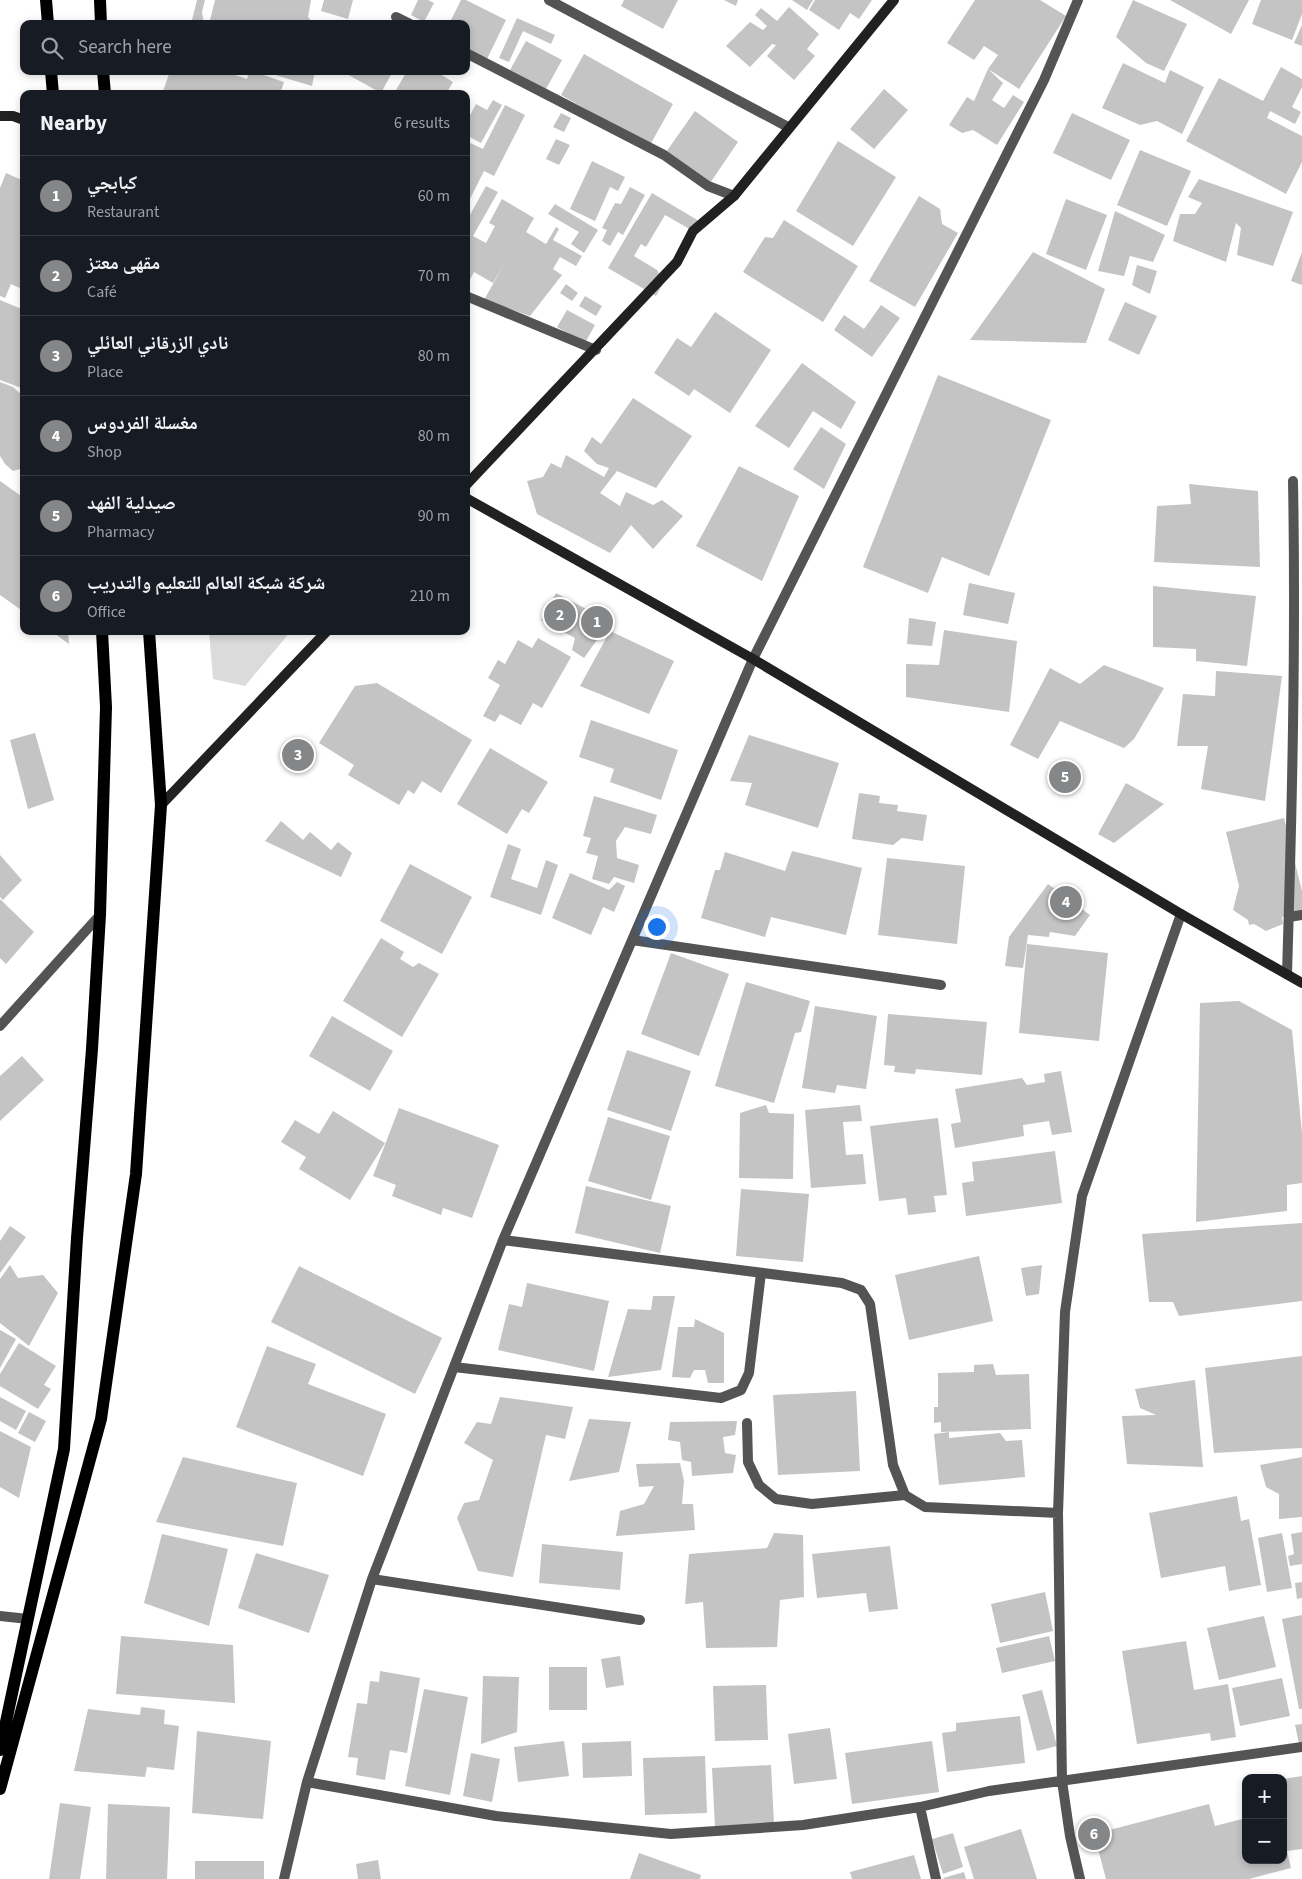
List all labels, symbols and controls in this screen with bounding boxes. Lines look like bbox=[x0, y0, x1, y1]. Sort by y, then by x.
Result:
search box bbox=[20, 20, 470, 75]
icon: search bbox=[38, 34, 66, 62]
text: Search here bbox=[78, 34, 172, 61]
text: Nearby bbox=[40, 108, 107, 138]
text: 6 results bbox=[394, 112, 450, 134]
text: كبابجي bbox=[87, 170, 137, 197]
text: 1 bbox=[52, 185, 60, 207]
text: 60 m bbox=[418, 185, 450, 207]
text: Restaurant bbox=[87, 201, 160, 223]
text: مقهى معتز bbox=[87, 250, 160, 277]
text: 2 bbox=[52, 265, 60, 287]
text: 70 m bbox=[418, 265, 450, 287]
text: Café bbox=[87, 281, 117, 303]
text: نادي الزرقاني العائلي bbox=[87, 330, 228, 357]
text: 3 bbox=[52, 345, 60, 367]
text: 80 m bbox=[418, 345, 450, 367]
text: Place bbox=[87, 361, 123, 383]
text: مغسلة الفردوس bbox=[87, 410, 198, 437]
text: 4 bbox=[52, 425, 60, 447]
text: 80 m bbox=[418, 425, 450, 447]
text: Shop bbox=[87, 441, 122, 463]
text: صيدلية الفهد bbox=[87, 490, 176, 517]
text: 5 bbox=[52, 505, 60, 527]
text: 90 m bbox=[418, 505, 450, 527]
text: Pharmacy bbox=[87, 521, 155, 543]
text: شركة شبكة العالم للتعليم والتدريب bbox=[87, 570, 325, 597]
text: 6 bbox=[52, 585, 60, 607]
text: 210 m bbox=[410, 585, 450, 607]
pin: 2 bbox=[544, 596, 576, 634]
text: Office bbox=[87, 601, 126, 623]
pin: 1 bbox=[581, 603, 613, 641]
pin: 3 bbox=[282, 736, 314, 774]
pin: 5 bbox=[1049, 758, 1081, 796]
pin: 4 bbox=[1050, 883, 1082, 921]
your location bbox=[644, 914, 670, 940]
map controls bbox=[1242, 1774, 1287, 1864]
button: + bbox=[1242, 1774, 1287, 1819]
pin: 6 bbox=[1078, 1815, 1110, 1853]
button: − bbox=[1242, 1819, 1287, 1864]

